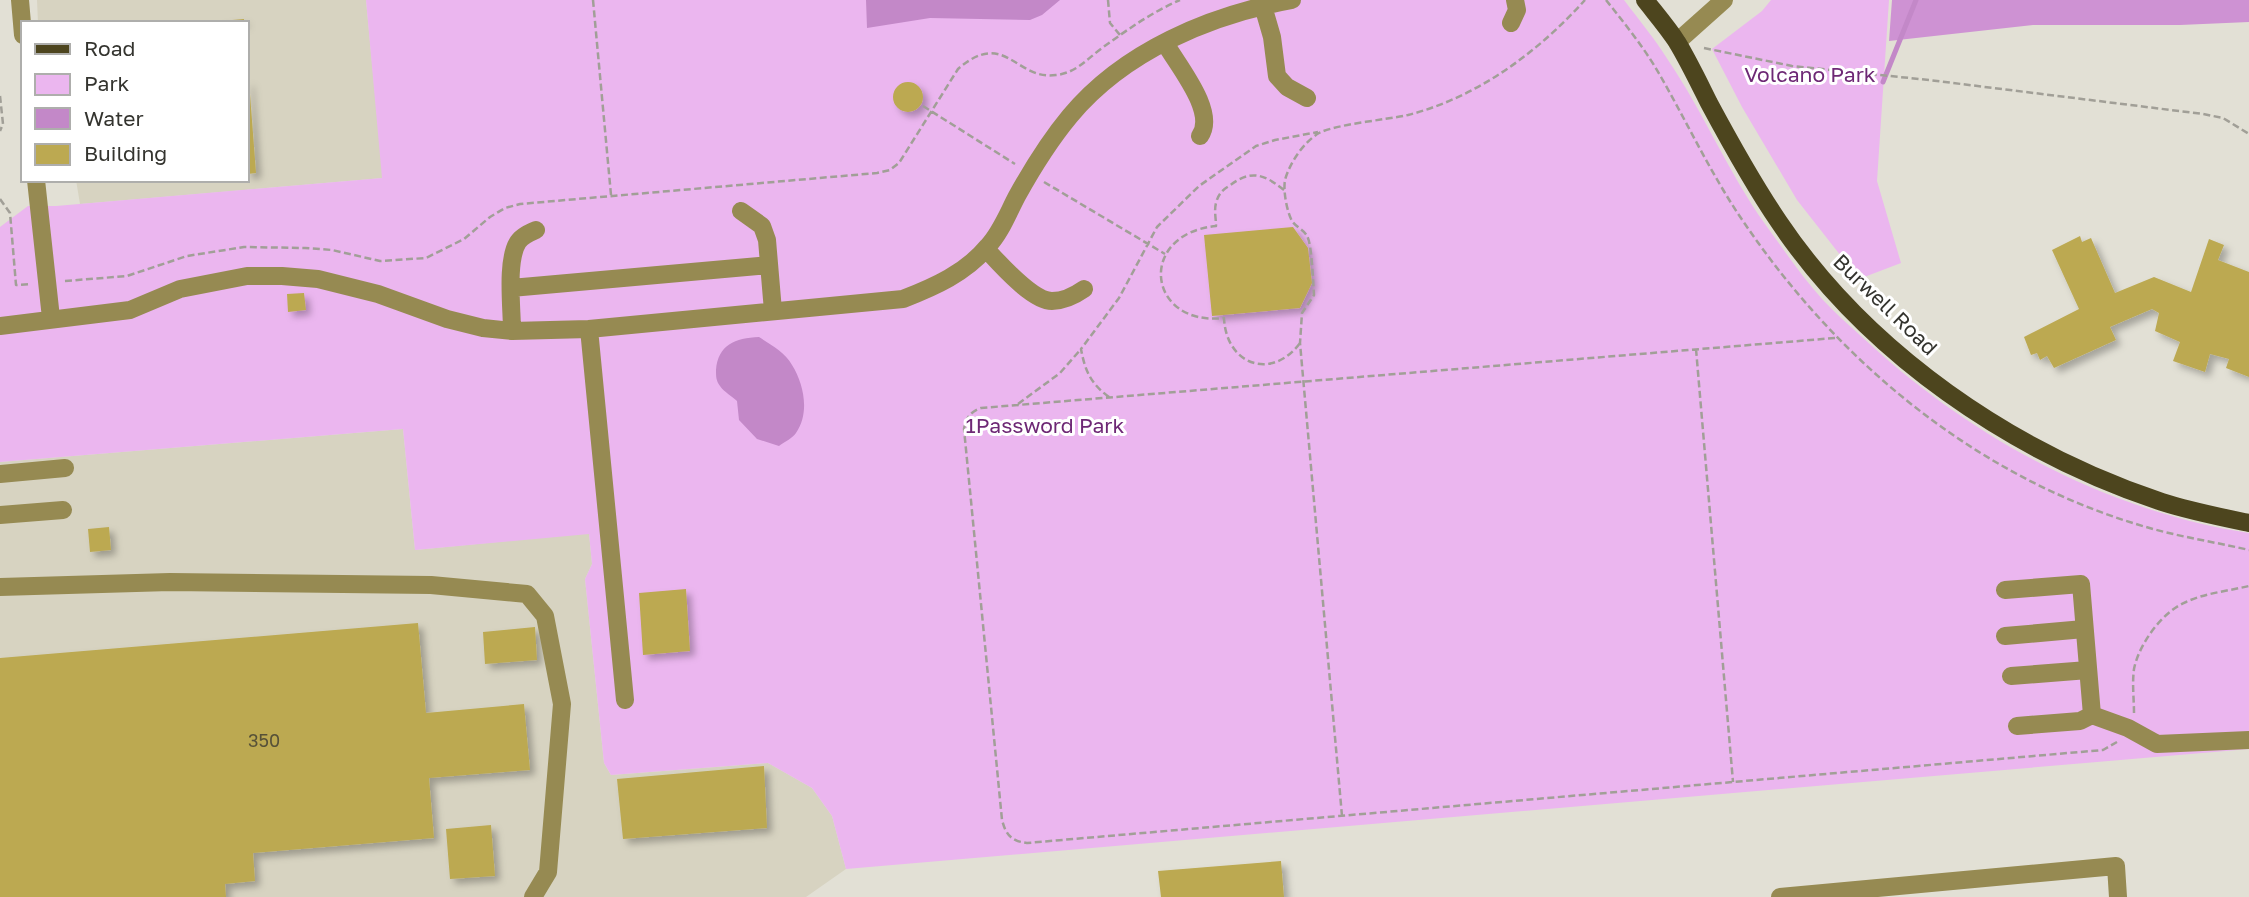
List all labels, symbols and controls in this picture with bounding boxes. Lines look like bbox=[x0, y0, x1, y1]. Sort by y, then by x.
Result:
legend bbox=[21, 21, 248, 182]
text: Road bbox=[84, 35, 135, 61]
park label: Volcano Park bbox=[1744, 61, 1876, 87]
text: Park bbox=[84, 70, 130, 96]
text: Water bbox=[84, 105, 144, 131]
text: Building bbox=[84, 140, 167, 166]
street label: Burwell Road bbox=[1828, 248, 1943, 360]
park label: 1Password Park bbox=[966, 412, 1125, 438]
house number: 350 bbox=[248, 729, 280, 751]

